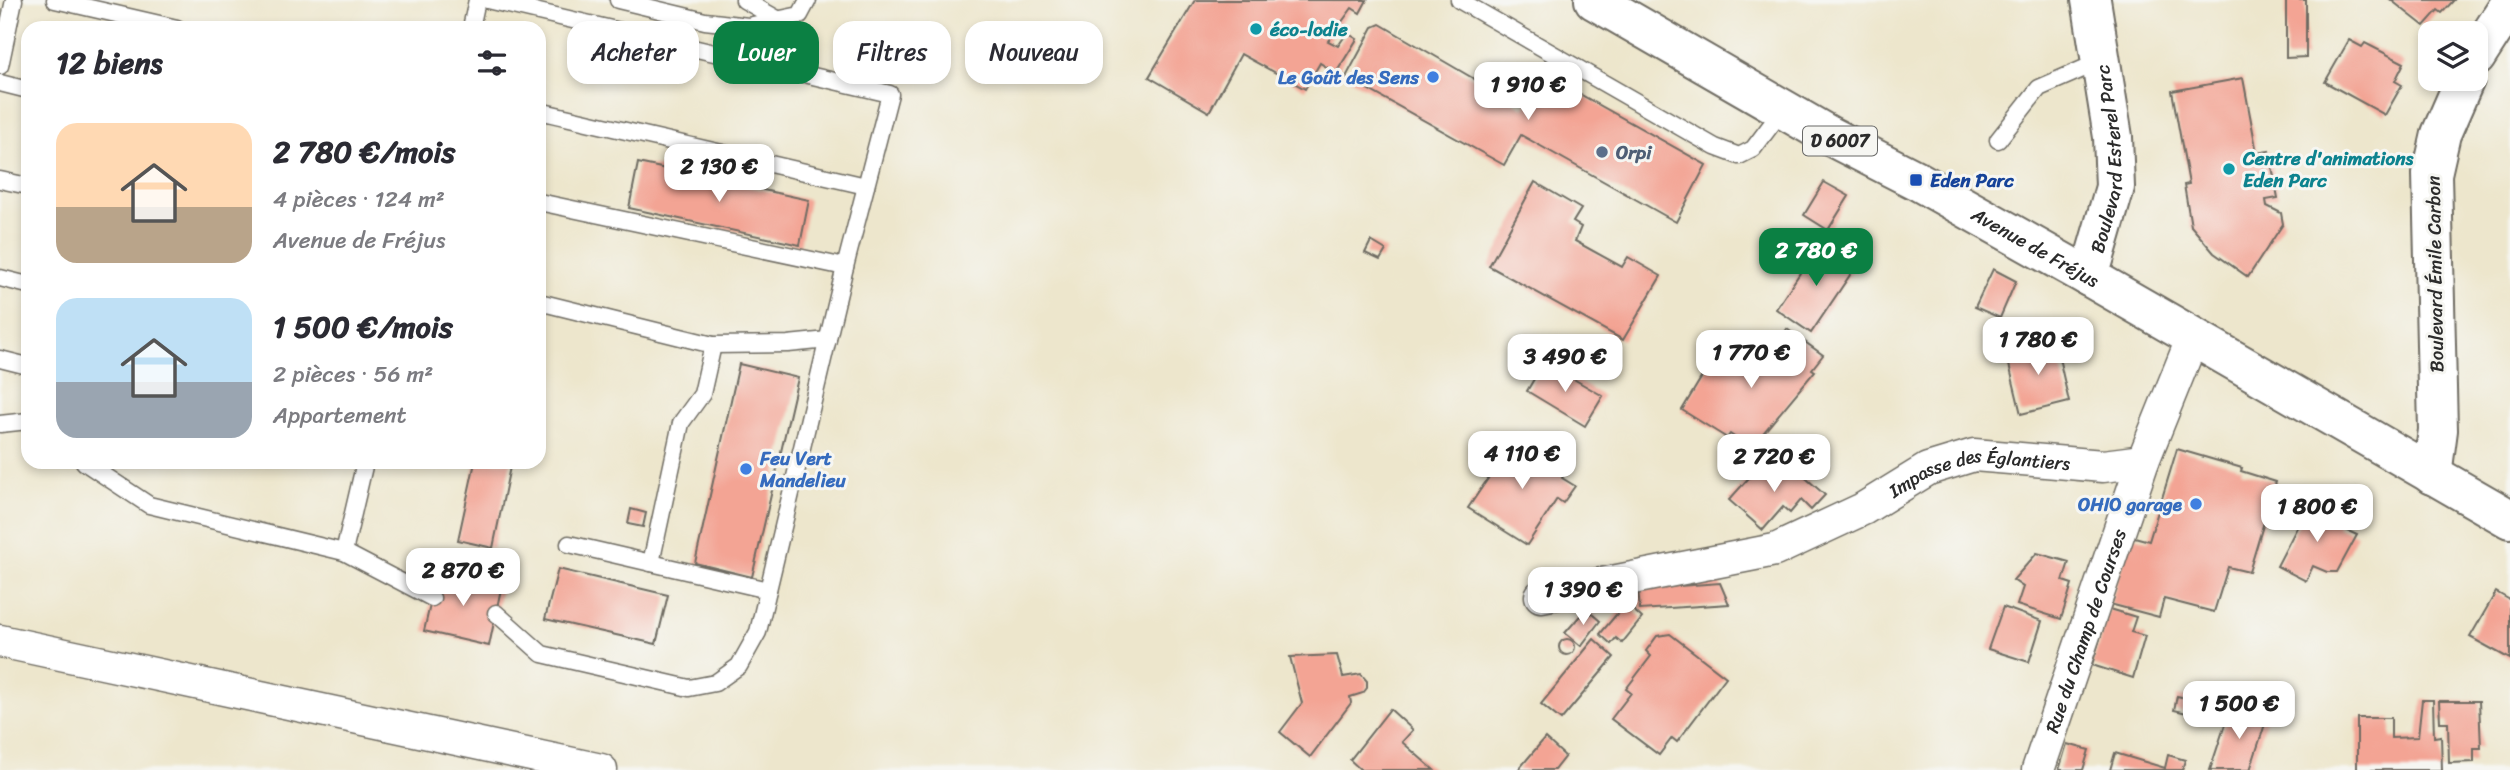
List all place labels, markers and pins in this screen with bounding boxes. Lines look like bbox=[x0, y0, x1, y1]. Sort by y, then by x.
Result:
place label: éco-lodie bbox=[1269, 13, 1348, 46]
marker: éco-lodie bbox=[1248, 21, 1264, 37]
place label: Le Goût des Sens bbox=[1278, 61, 1420, 94]
pin: 1 910 € bbox=[1463, 62, 1593, 122]
marker: Le Goût des Sens bbox=[1425, 69, 1441, 85]
place label: Orpi bbox=[1616, 136, 1653, 169]
place label: Centre d'animations Eden Parc bbox=[2242, 142, 2414, 197]
pin: 2 130 € bbox=[654, 144, 784, 204]
marker: Orpi bbox=[1594, 144, 1610, 160]
marker: Centre d'animations Eden Parc bbox=[2221, 161, 2237, 177]
place label: Eden Parc bbox=[1930, 164, 2014, 197]
marker: Eden Parc bbox=[1908, 172, 1924, 188]
pin: 2 780 € bbox=[1751, 229, 1881, 288]
pin: 1 780 € bbox=[1973, 318, 2103, 377]
pin: 1 770 € bbox=[1686, 330, 1816, 390]
pin: 3 490 € bbox=[1500, 334, 1630, 394]
pin: 4 110 € bbox=[1457, 432, 1587, 491]
pin: 2 720 € bbox=[1709, 434, 1839, 494]
place label: Feu Vert Mandelieu bbox=[759, 442, 846, 497]
marker: Feu Vert Mandelieu bbox=[738, 461, 754, 477]
pin: 1 800 € bbox=[2252, 484, 2382, 544]
place label: OHIO garage bbox=[2078, 488, 2183, 521]
marker: OHIO garage bbox=[2188, 496, 2204, 512]
pin: 2 870 € bbox=[398, 548, 528, 608]
pin: 1 390 € bbox=[1518, 568, 1648, 627]
pin: 1 500 € bbox=[2174, 682, 2304, 741]

